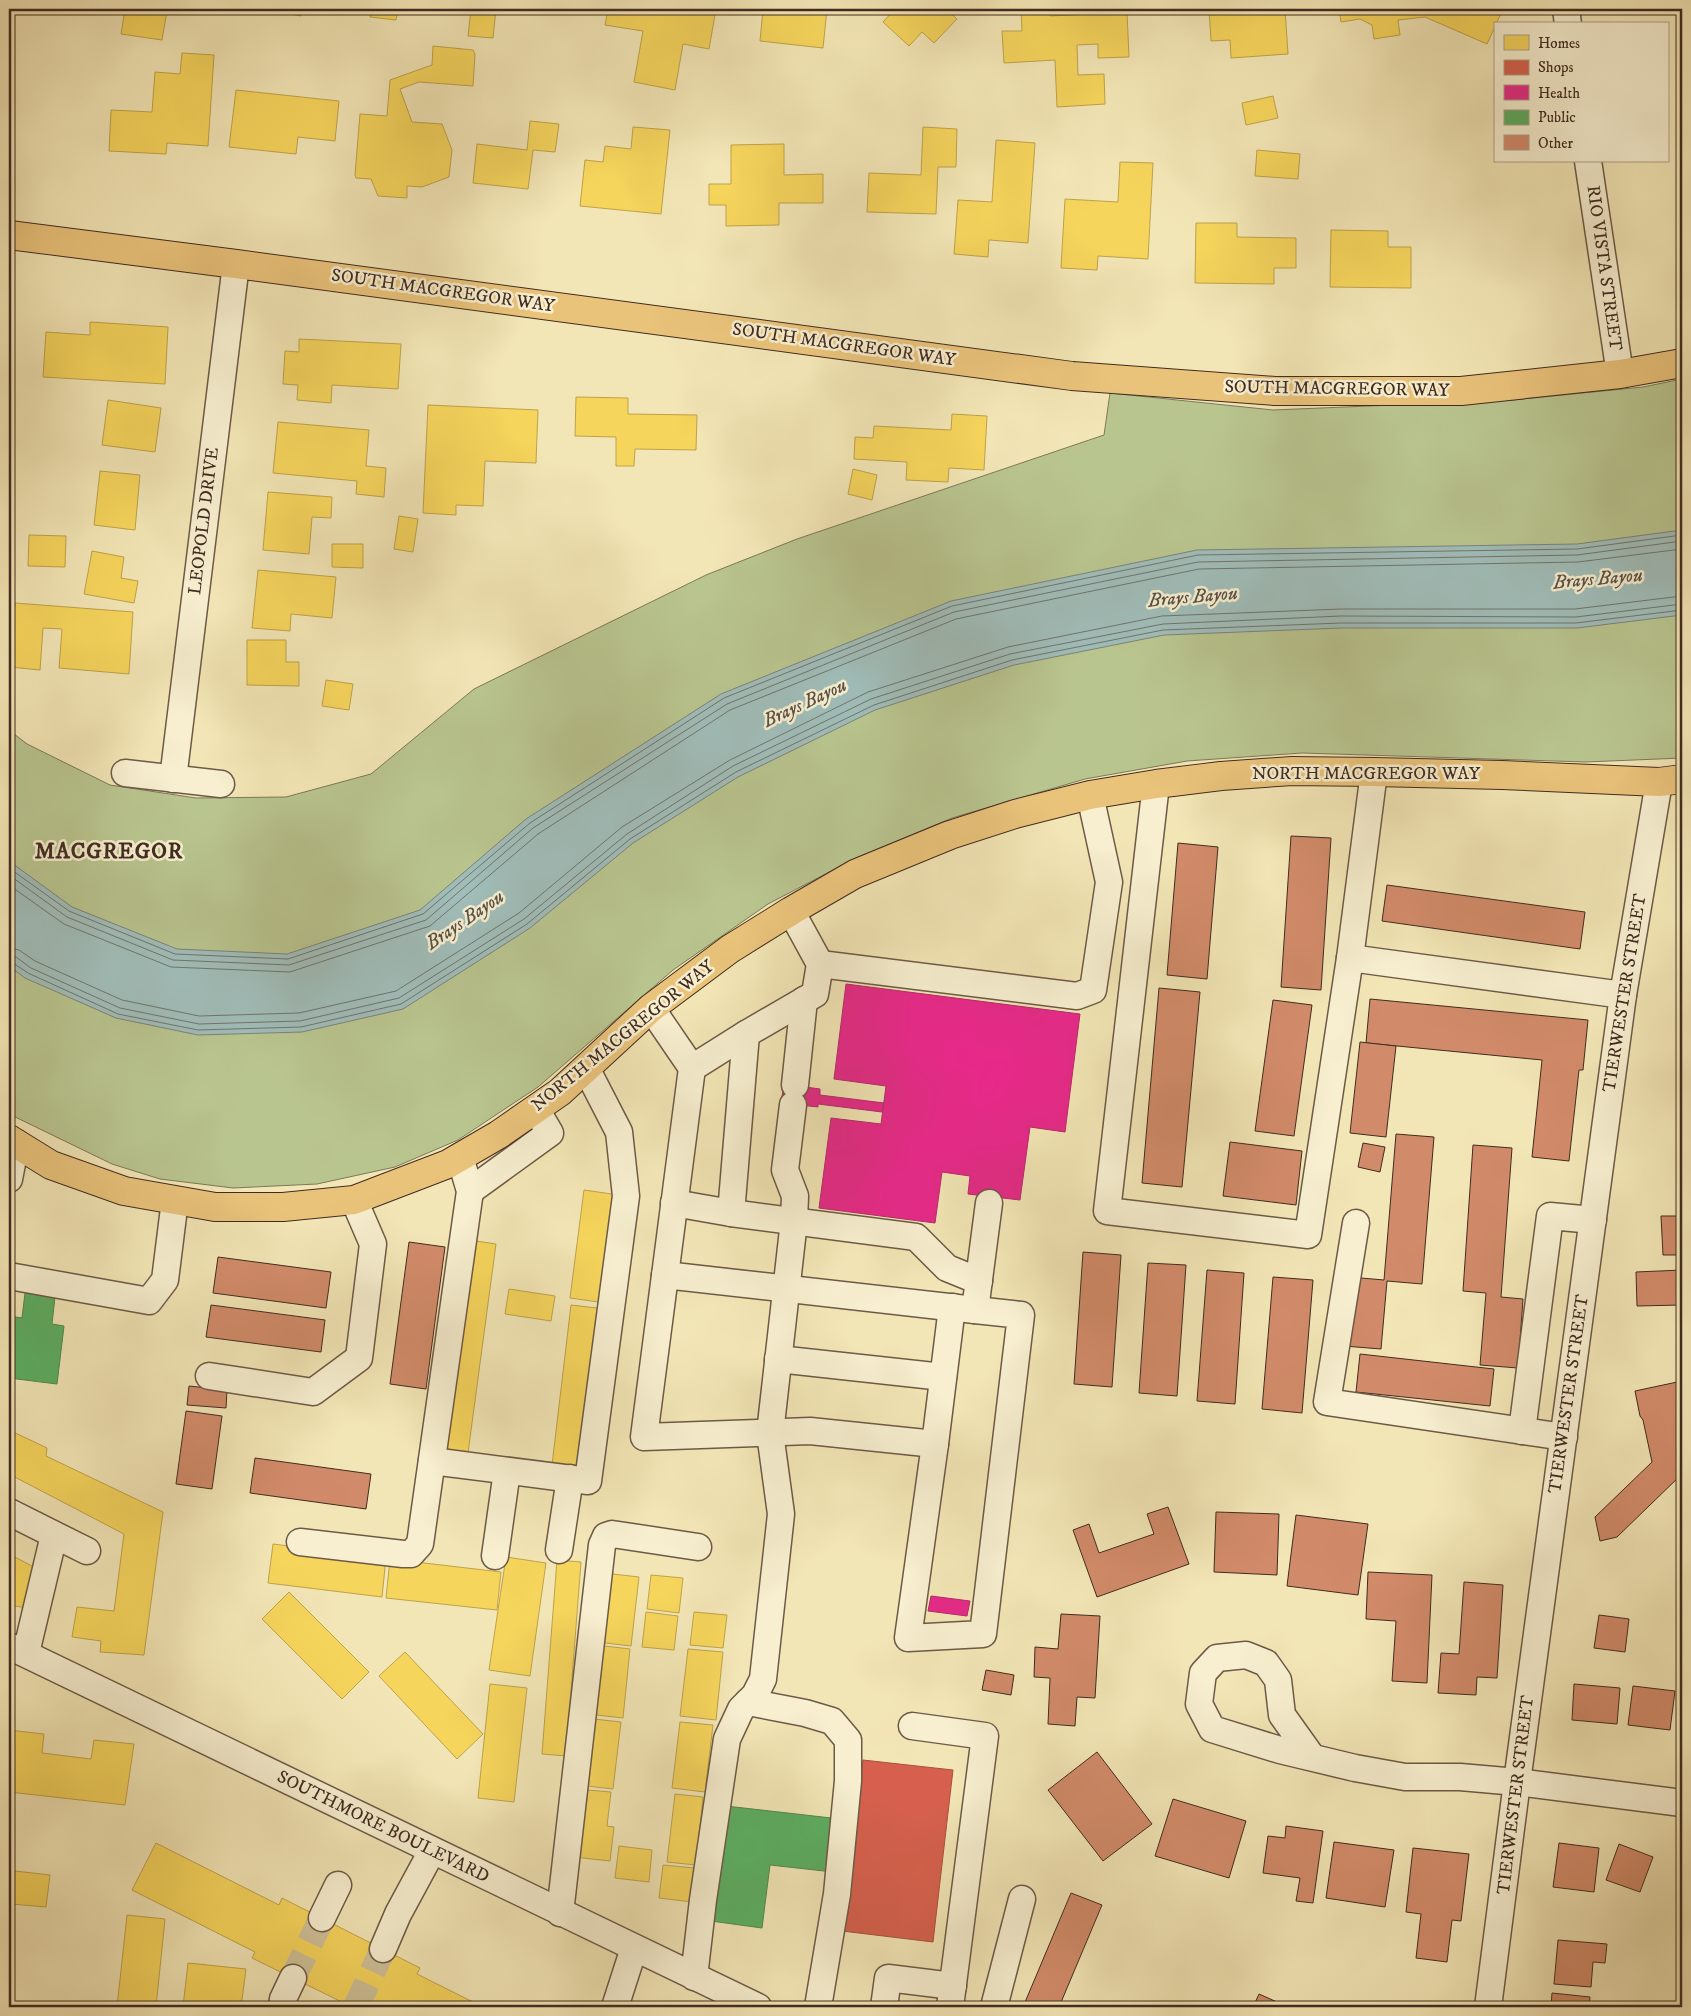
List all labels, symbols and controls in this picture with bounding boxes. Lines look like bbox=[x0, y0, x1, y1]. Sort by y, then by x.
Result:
legend bbox=[1494, 22, 1668, 162]
text: Homes bbox=[1538, 34, 1580, 53]
text: Shops bbox=[1538, 58, 1574, 77]
text: Health bbox=[1538, 84, 1580, 103]
text: Public bbox=[1538, 108, 1576, 127]
text: Other bbox=[1538, 134, 1573, 153]
street label: RIO VISTA STREET bbox=[1582, 184, 1627, 352]
street label: SOUTH MACGREGOR WAY bbox=[330, 264, 557, 318]
street label: SOUTH MACGREGOR WAY bbox=[731, 318, 958, 372]
street label: SOUTH MACGREGOR WAY bbox=[1224, 376, 1450, 402]
street label: LEOPOLD DRIVE bbox=[184, 446, 224, 596]
water label: Brays Bayou bbox=[1551, 564, 1644, 594]
water label: Brays Bayou bbox=[1146, 582, 1239, 612]
water label: Brays Bayou bbox=[759, 674, 851, 733]
street label: NORTH MACGREGOR WAY bbox=[1252, 763, 1481, 785]
district label: MACGREGOR bbox=[35, 838, 183, 865]
water label: Brays Bayou bbox=[421, 885, 509, 955]
street label: TIERWESTER STREET bbox=[1598, 892, 1652, 1094]
street label: NORTH MACGREGOR WAY bbox=[527, 955, 719, 1116]
street label: TIERWESTER STREET bbox=[1544, 1293, 1594, 1495]
street label: TIERWESTER STREET bbox=[1493, 1694, 1539, 1896]
street label: SOUTHMORE BOULEVARD bbox=[273, 1766, 493, 1888]

